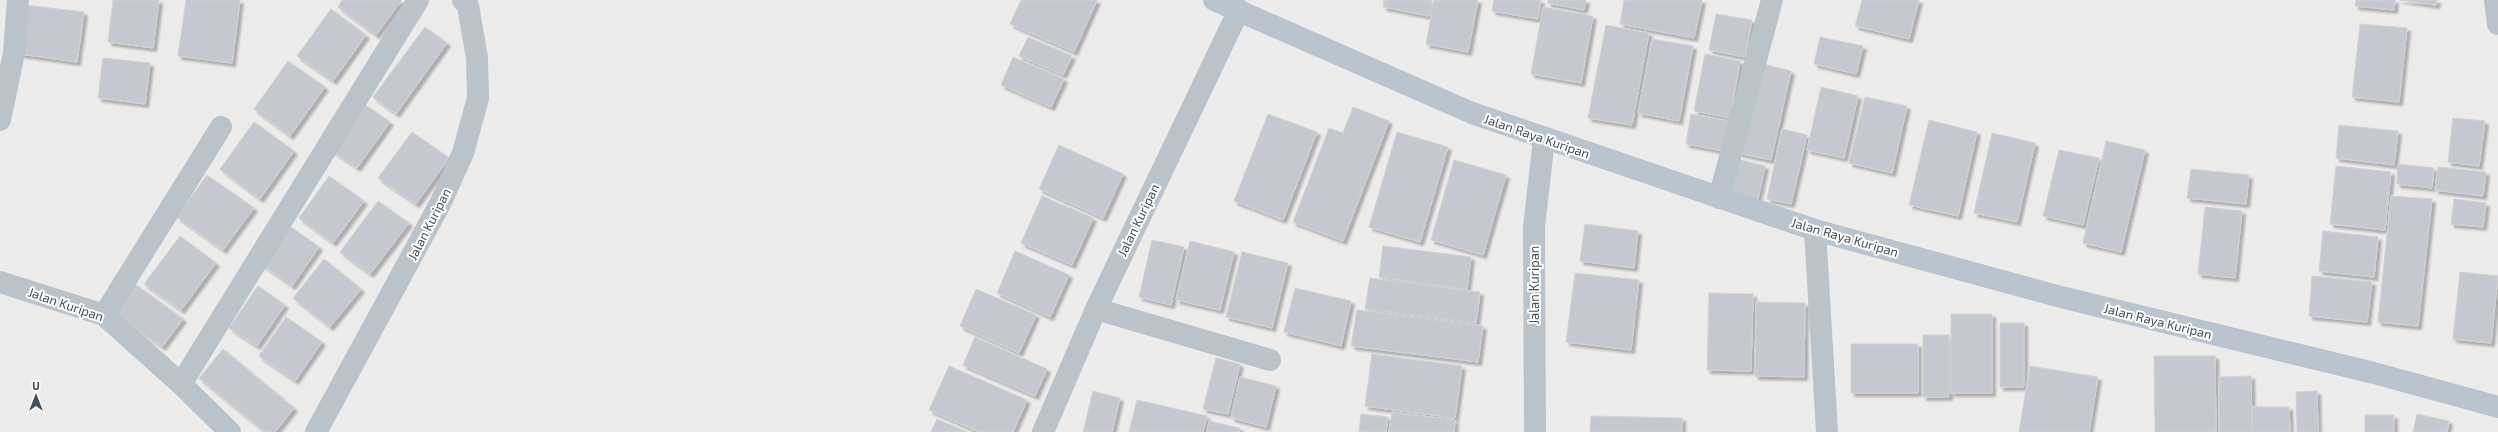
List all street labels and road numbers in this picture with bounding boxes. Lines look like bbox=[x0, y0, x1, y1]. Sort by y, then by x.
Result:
street label: Jalan Raya Kuripan bbox=[1482, 110, 1592, 162]
street label: Jalan Kuripan bbox=[1114, 181, 1162, 259]
street label: Jalan Kuripan bbox=[404, 185, 454, 263]
street label: Jalan Raya Kuripan bbox=[1790, 214, 1900, 260]
street label: Jalan Kuripan bbox=[1526, 246, 1542, 324]
street label: Jalan Kuripan bbox=[26, 284, 106, 324]
street label: Jalan Raya Kuripan bbox=[2102, 300, 2214, 342]

